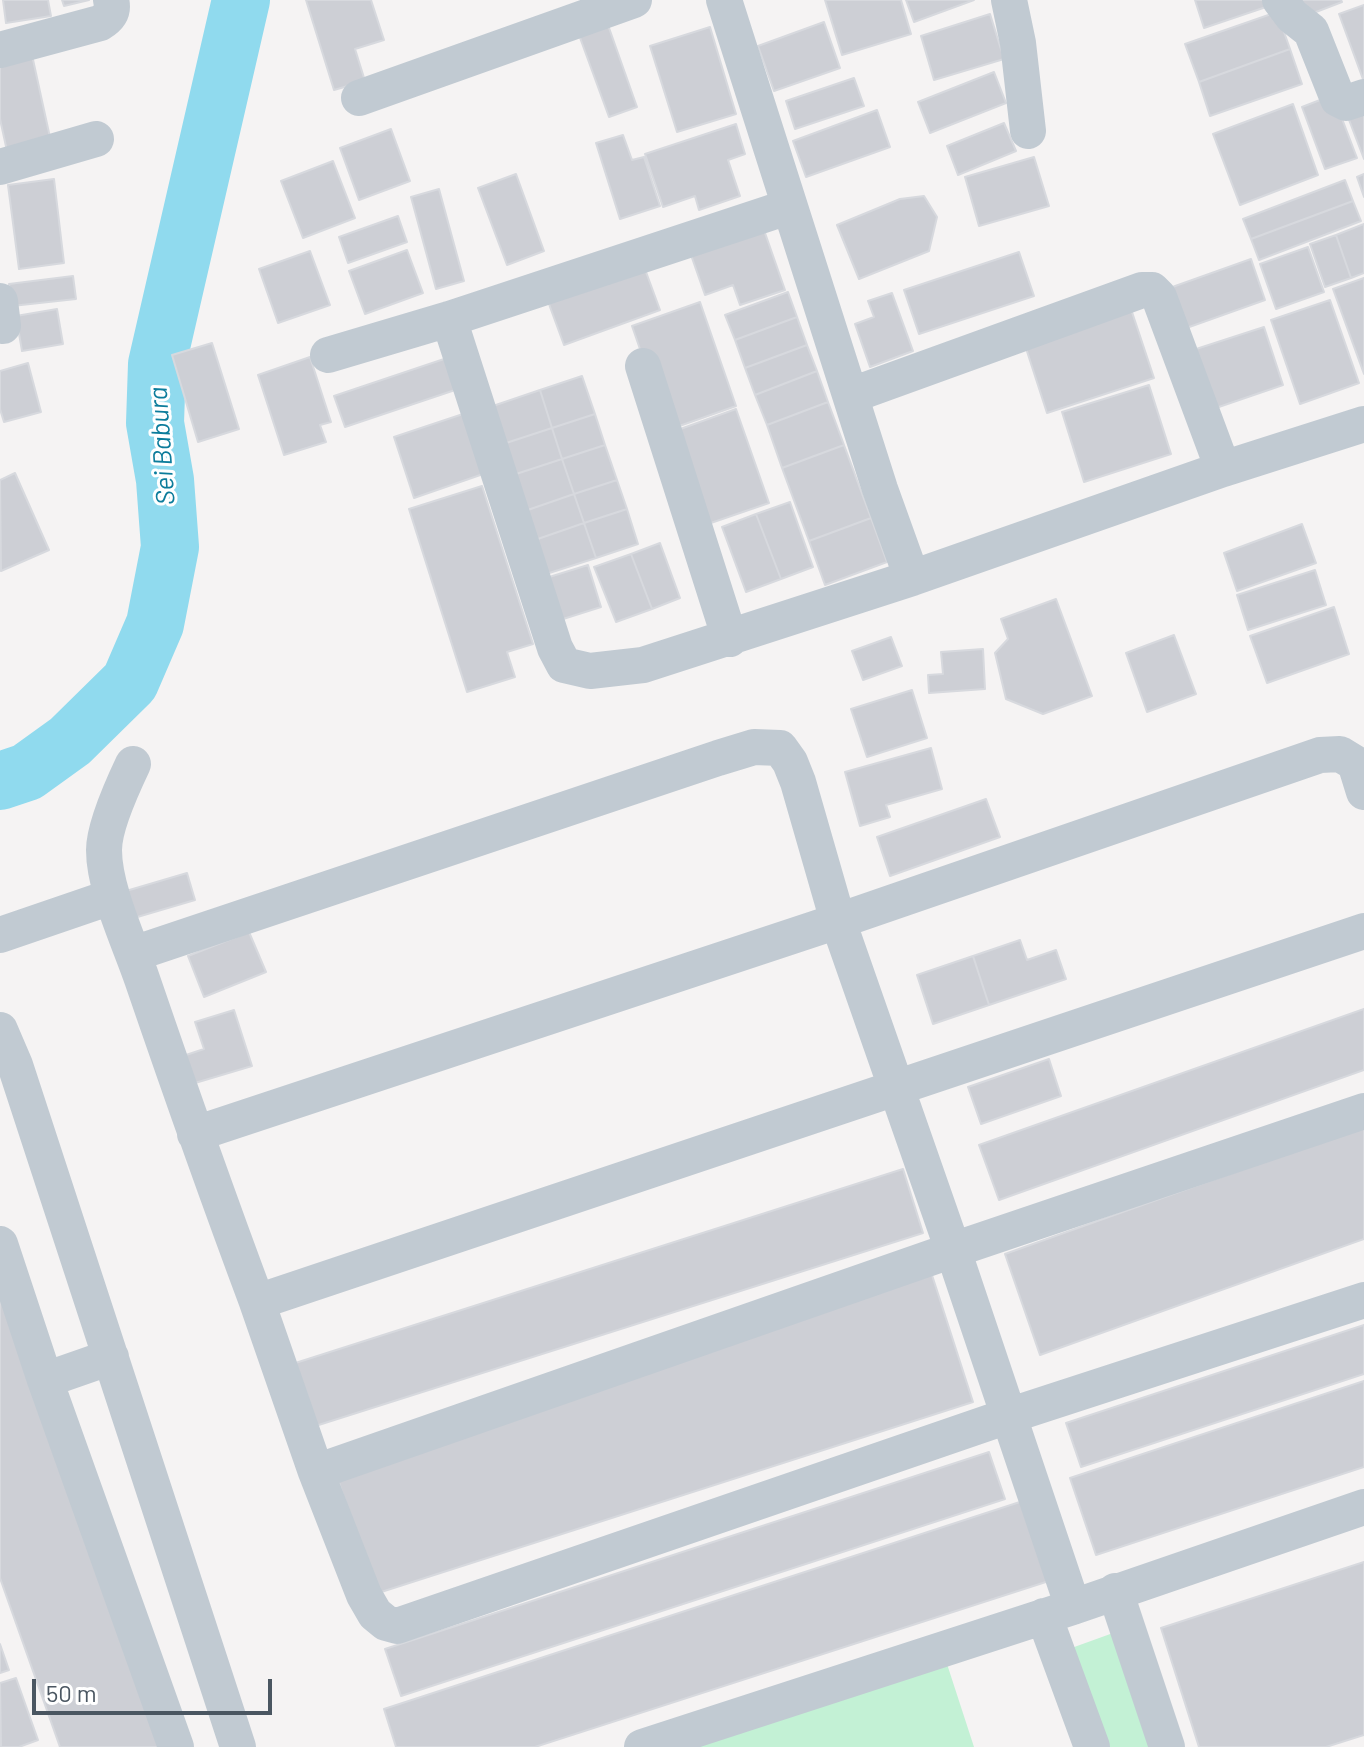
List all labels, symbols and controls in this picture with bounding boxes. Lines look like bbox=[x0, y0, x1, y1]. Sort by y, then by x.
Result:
water label: Sei Babura bbox=[142, 386, 182, 506]
scale bar bbox=[36, 1663, 276, 1713]
text: 50 m bbox=[46, 1678, 97, 1707]

